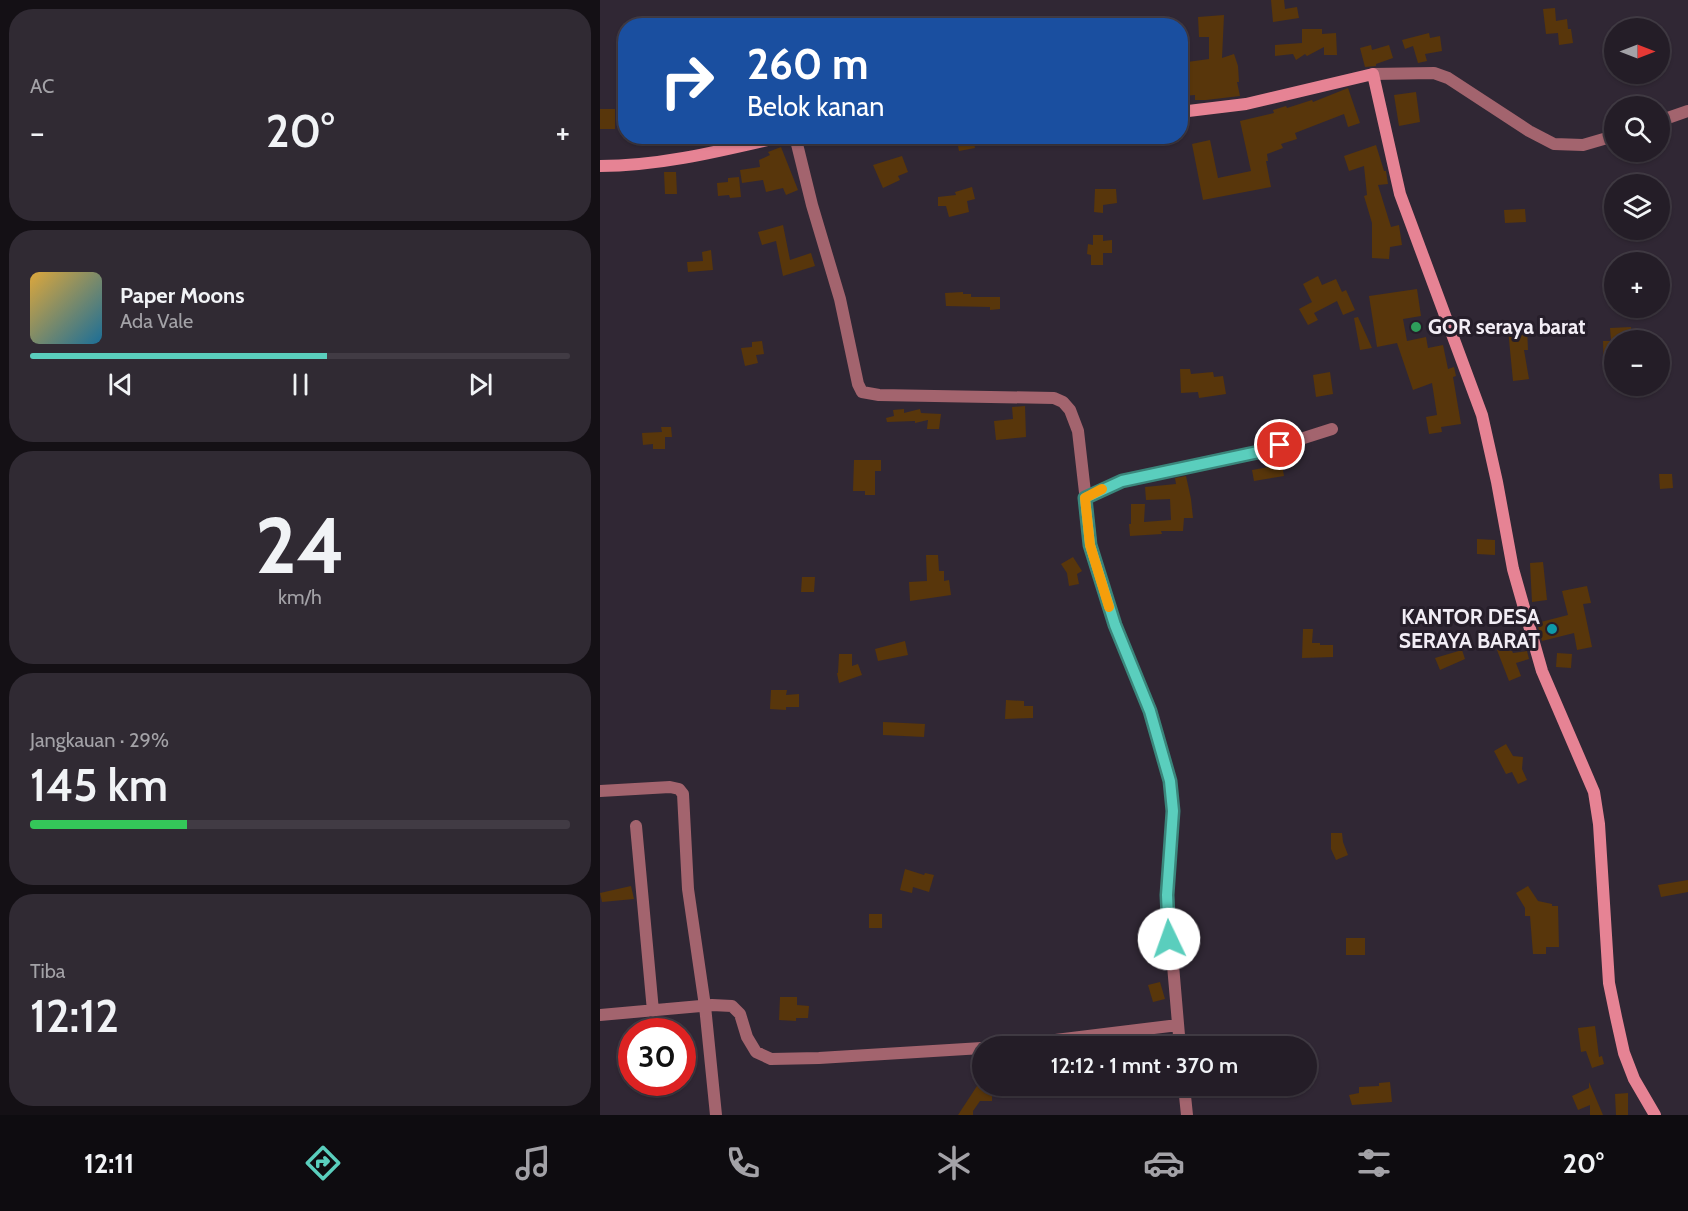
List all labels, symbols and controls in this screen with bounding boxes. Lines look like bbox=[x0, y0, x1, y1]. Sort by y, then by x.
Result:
north arrow bbox=[1604, 18, 1670, 84]
map controls bbox=[1604, 18, 1670, 396]
text: 260 m bbox=[747, 38, 868, 90]
icon: right bbox=[648, 42, 726, 120]
text: AC bbox=[30, 74, 54, 98]
text: Belok kanan bbox=[747, 90, 884, 123]
button: search bbox=[1604, 96, 1670, 162]
text: 20° bbox=[266, 104, 334, 158]
text: − bbox=[30, 112, 45, 152]
text: + bbox=[555, 112, 570, 152]
button: layers bbox=[1604, 174, 1670, 240]
button: + bbox=[1604, 252, 1670, 318]
text: Paper Moons bbox=[120, 282, 244, 309]
text: Ada Vale bbox=[120, 309, 193, 333]
place label: GOR seraya barat bbox=[1428, 314, 1585, 339]
marker: GOR seraya barat bbox=[1409, 320, 1423, 334]
button: − bbox=[1604, 330, 1670, 396]
icon: previous bbox=[104, 368, 137, 401]
icon: pause bbox=[284, 368, 317, 401]
icon: next bbox=[464, 368, 497, 401]
pin bbox=[1254, 419, 1305, 470]
icon: arrive bbox=[1263, 428, 1296, 461]
text: 24 bbox=[255, 498, 345, 593]
text: km/h bbox=[278, 585, 322, 609]
place label: KANTOR DESA SERAYA BARAT bbox=[1399, 604, 1541, 653]
marker: KANTOR DESA SERAYA BARAT bbox=[1545, 622, 1559, 636]
text: Jangkauan · 29% bbox=[30, 728, 169, 752]
text: 145 km bbox=[30, 758, 168, 812]
position arrow bbox=[1137, 907, 1201, 971]
text: Tiba bbox=[30, 959, 65, 983]
text: 12:12 bbox=[30, 989, 119, 1043]
speed limit sign: 30 bbox=[618, 1018, 696, 1096]
text: 12:12 · 1 mnt · 370 m bbox=[1051, 1052, 1238, 1079]
icon: directions bbox=[302, 1142, 344, 1184]
icon: music bbox=[512, 1142, 554, 1184]
icon: phone bbox=[722, 1142, 764, 1184]
icon: climate bbox=[933, 1142, 975, 1184]
icon: car bbox=[1143, 1142, 1185, 1184]
icon: filters bbox=[1353, 1142, 1395, 1184]
text: 12:11 bbox=[84, 1147, 134, 1180]
text: 20° bbox=[1563, 1147, 1604, 1180]

